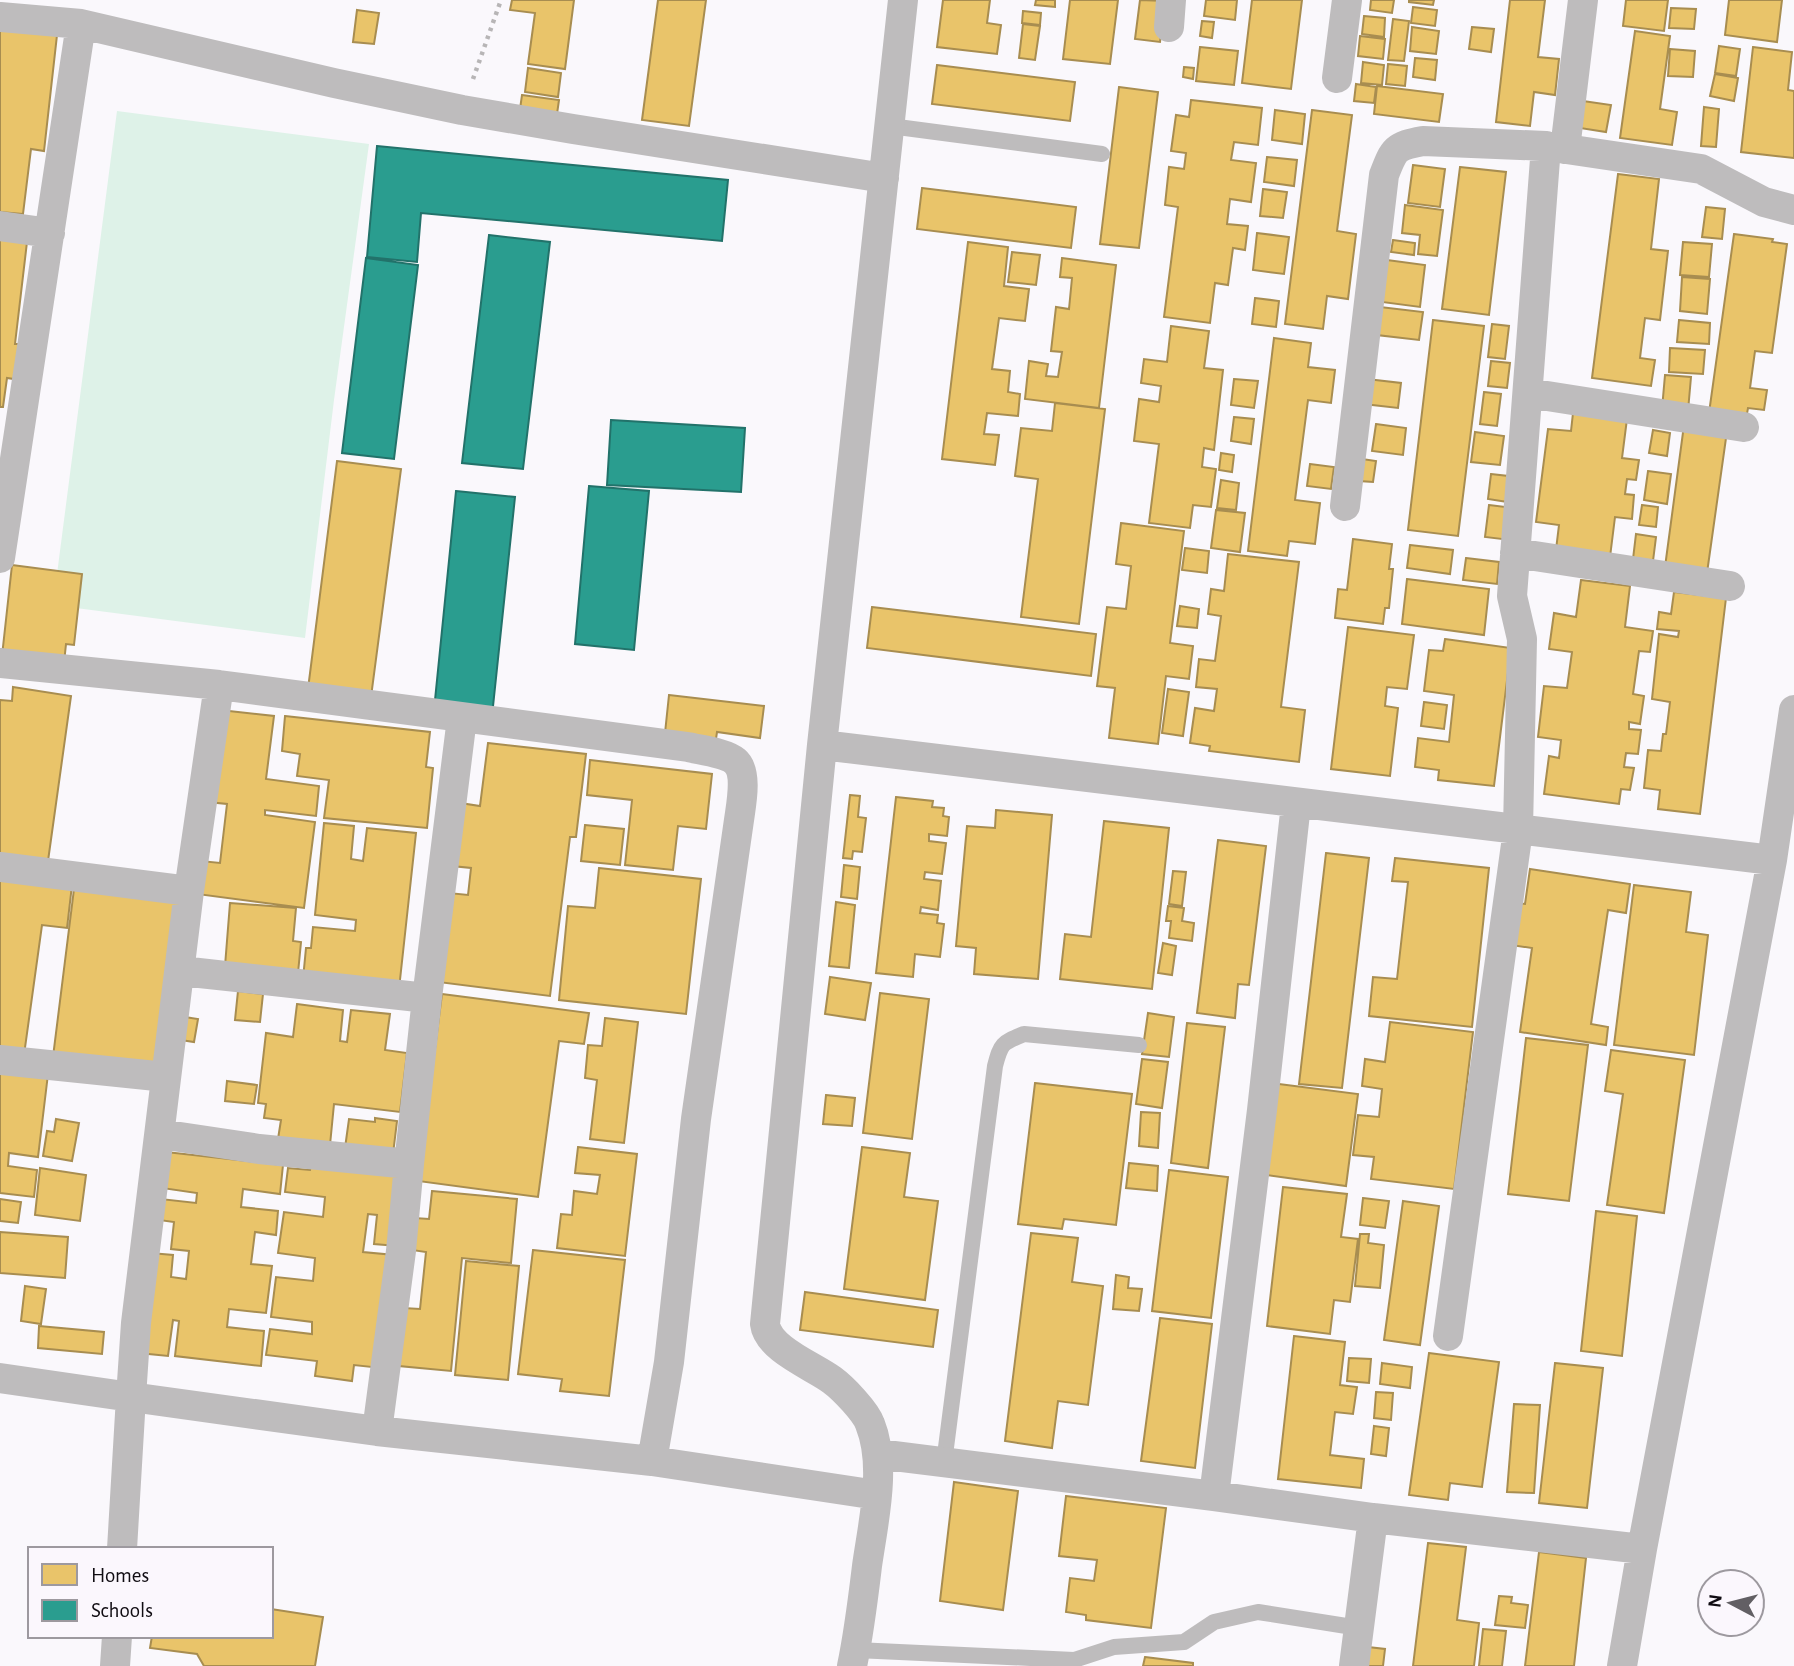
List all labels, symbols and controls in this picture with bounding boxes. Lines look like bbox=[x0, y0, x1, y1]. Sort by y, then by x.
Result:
legend bbox=[28, 1547, 273, 1638]
text: Homes bbox=[91, 1565, 149, 1586]
north arrow bbox=[1696, 1568, 1766, 1638]
text: N bbox=[1705, 1593, 1726, 1609]
text: Schools bbox=[91, 1600, 153, 1621]

